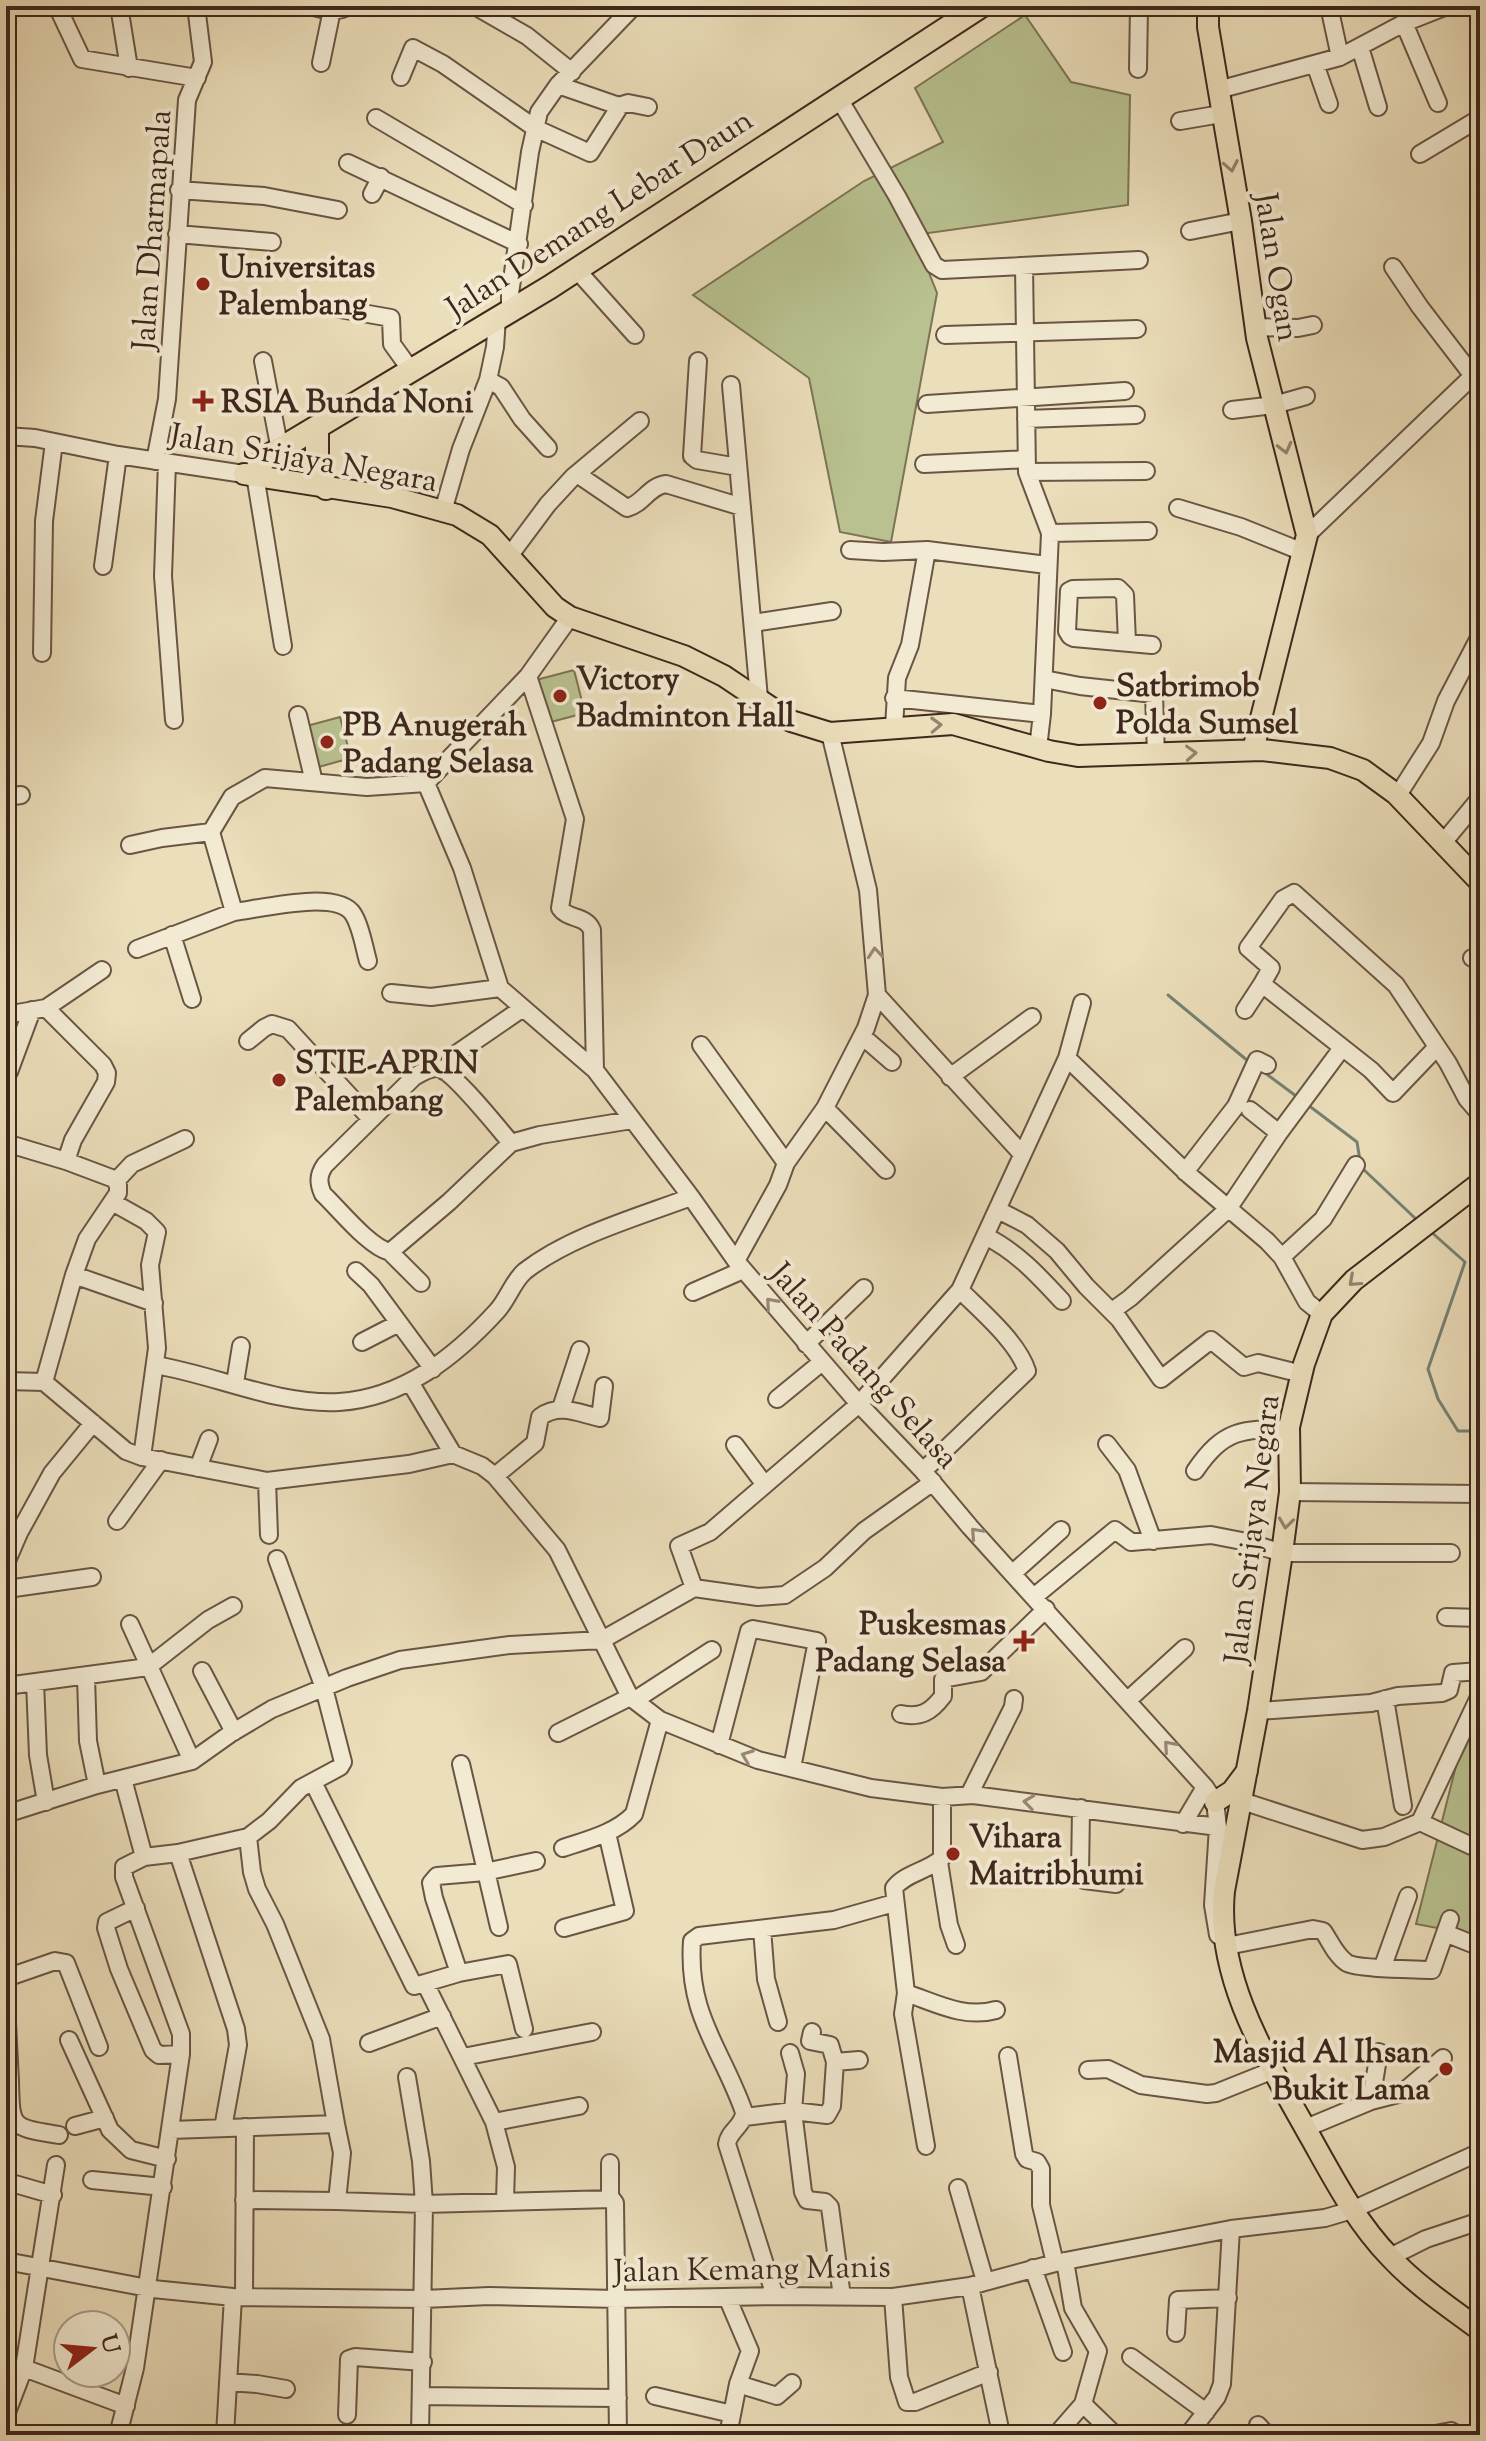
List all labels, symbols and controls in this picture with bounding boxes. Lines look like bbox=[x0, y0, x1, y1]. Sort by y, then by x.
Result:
street label: Jalan Demang Lebar Daun bbox=[437, 99, 763, 333]
street label: Jalan Dharmapala bbox=[123, 108, 185, 354]
one-way arrow bbox=[1222, 159, 1239, 172]
street label: Jalan Ogan bbox=[1240, 188, 1310, 345]
place label: Universitas Palembang bbox=[219, 246, 375, 329]
marker: Universitas Palembang bbox=[194, 275, 212, 293]
place label: RSIA Bunda Noni bbox=[221, 381, 473, 427]
marker: RSIA Bunda Noni bbox=[192, 390, 214, 412]
street label: Jalan Srijaya Negara bbox=[164, 413, 441, 506]
one-way arrow bbox=[1276, 441, 1293, 455]
place label: Victory Badminton Hall bbox=[576, 658, 795, 741]
place label: Satbrimob Polda Sumsel bbox=[1116, 665, 1299, 748]
marker: Victory Badminton Hall bbox=[551, 687, 569, 705]
marker: Satbrimob Polda Sumsel bbox=[1091, 694, 1109, 712]
place label: PB Anugerah Padang Selasa bbox=[343, 704, 534, 787]
one-way arrow bbox=[930, 717, 943, 734]
marker: PB Anugerah Padang Selasa bbox=[318, 733, 336, 751]
one-way arrow bbox=[1185, 745, 1198, 762]
one-way arrow bbox=[867, 946, 884, 959]
place label: STIE-APRIN Palembang bbox=[295, 1042, 479, 1125]
marker: STIE-APRIN Palembang bbox=[270, 1071, 288, 1089]
street label: Jalan Padang Selasa bbox=[756, 1252, 968, 1481]
one-way arrow bbox=[1349, 1272, 1364, 1286]
one-way arrow bbox=[766, 1298, 781, 1312]
street label: Jalan Srijaya Negara bbox=[1214, 1392, 1293, 1669]
one-way arrow bbox=[1278, 1516, 1295, 1530]
one-way arrow bbox=[970, 1528, 985, 1542]
place label: Puskesmas Padang Selasa bbox=[815, 1603, 1006, 1686]
marker: Puskesmas Padang Selasa bbox=[1013, 1630, 1035, 1652]
one-way arrow bbox=[1165, 1741, 1179, 1756]
one-way arrow bbox=[741, 1749, 755, 1765]
one-way arrow bbox=[1022, 1794, 1036, 1811]
place label: Vihara Maitribhumi bbox=[969, 1816, 1144, 1899]
marker: Vihara Maitribhumi bbox=[944, 1845, 962, 1863]
place label: Masjid Al Ihsan Bukit Lama bbox=[1213, 2031, 1430, 2114]
marker: Masjid Al Ihsan Bukit Lama bbox=[1437, 2060, 1455, 2078]
street label: Jalan Kemang Manis bbox=[611, 2246, 891, 2296]
north arrow bbox=[52, 2309, 132, 2389]
text: U bbox=[90, 2331, 126, 2357]

